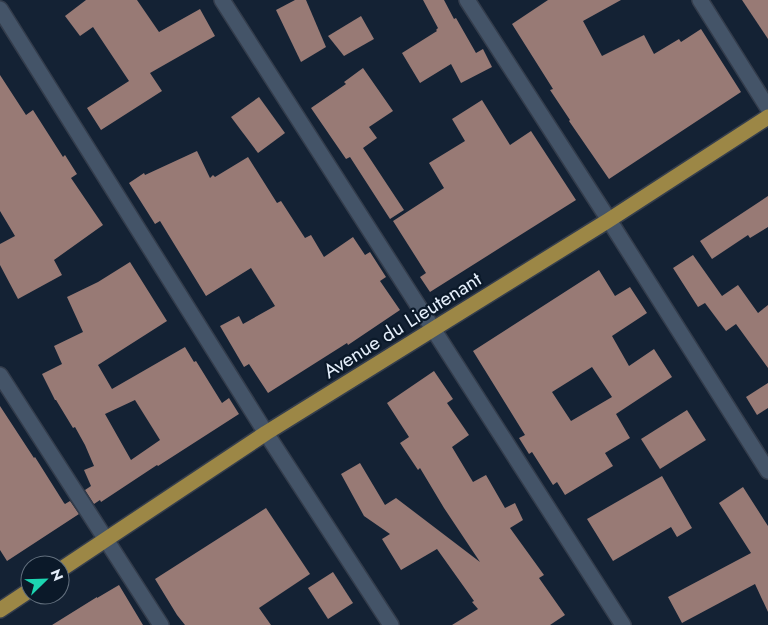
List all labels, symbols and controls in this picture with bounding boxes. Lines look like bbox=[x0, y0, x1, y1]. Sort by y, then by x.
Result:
street label: Avenue du Lieutenant bbox=[318, 265, 487, 386]
north arrow bbox=[20, 555, 70, 605]
text: N bbox=[46, 566, 68, 584]

